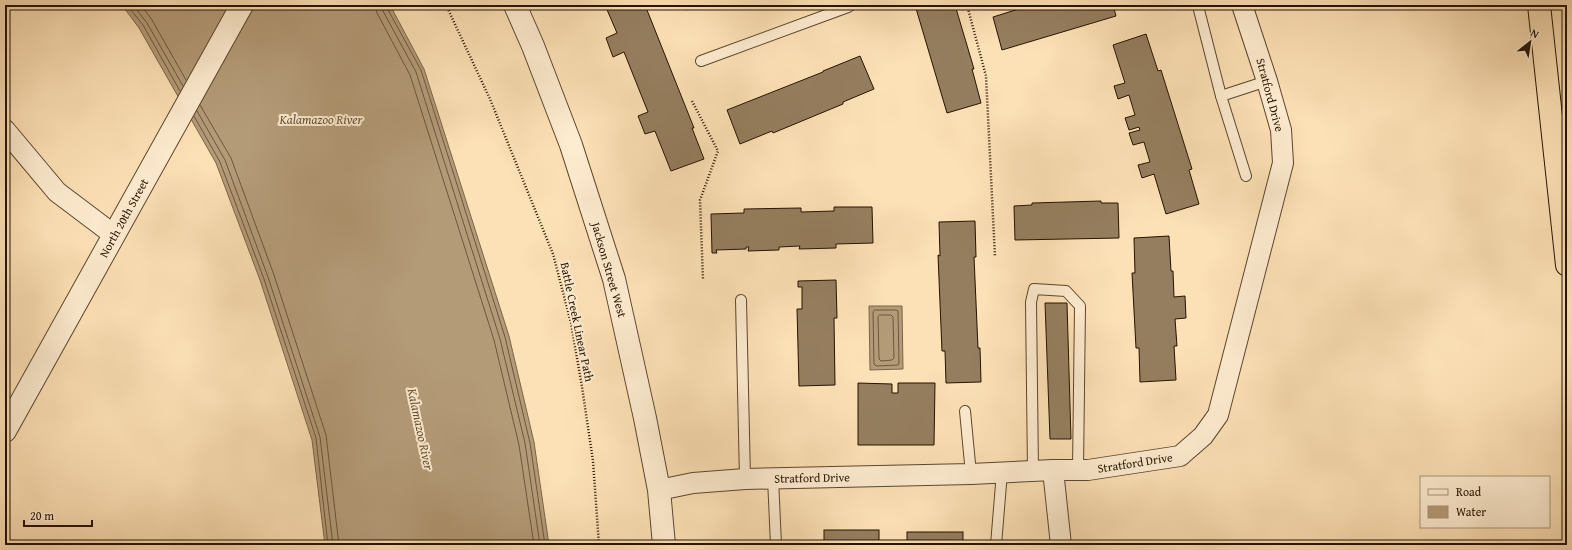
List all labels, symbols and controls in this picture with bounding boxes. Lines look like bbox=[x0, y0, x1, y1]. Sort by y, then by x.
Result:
north arrow bbox=[1510, 22, 1550, 62]
text: N bbox=[1528, 25, 1543, 42]
street label: Stratford Drive bbox=[1252, 56, 1289, 134]
water label: Kalamazoo River bbox=[279, 110, 364, 129]
street label: North 20th Street bbox=[95, 174, 153, 260]
street label: Jackson Street West bbox=[587, 218, 631, 320]
street label: Battle Creek Linear Path bbox=[557, 261, 599, 383]
water label: Kalamazoo River bbox=[402, 386, 439, 473]
street label: Stratford Drive bbox=[1096, 448, 1174, 477]
street label: Stratford Drive bbox=[774, 468, 850, 487]
legend bbox=[1420, 476, 1550, 528]
text: Road bbox=[1456, 483, 1482, 500]
scale bar bbox=[24, 502, 92, 528]
text: Water bbox=[1456, 503, 1486, 520]
text: 20 m bbox=[30, 507, 54, 524]

